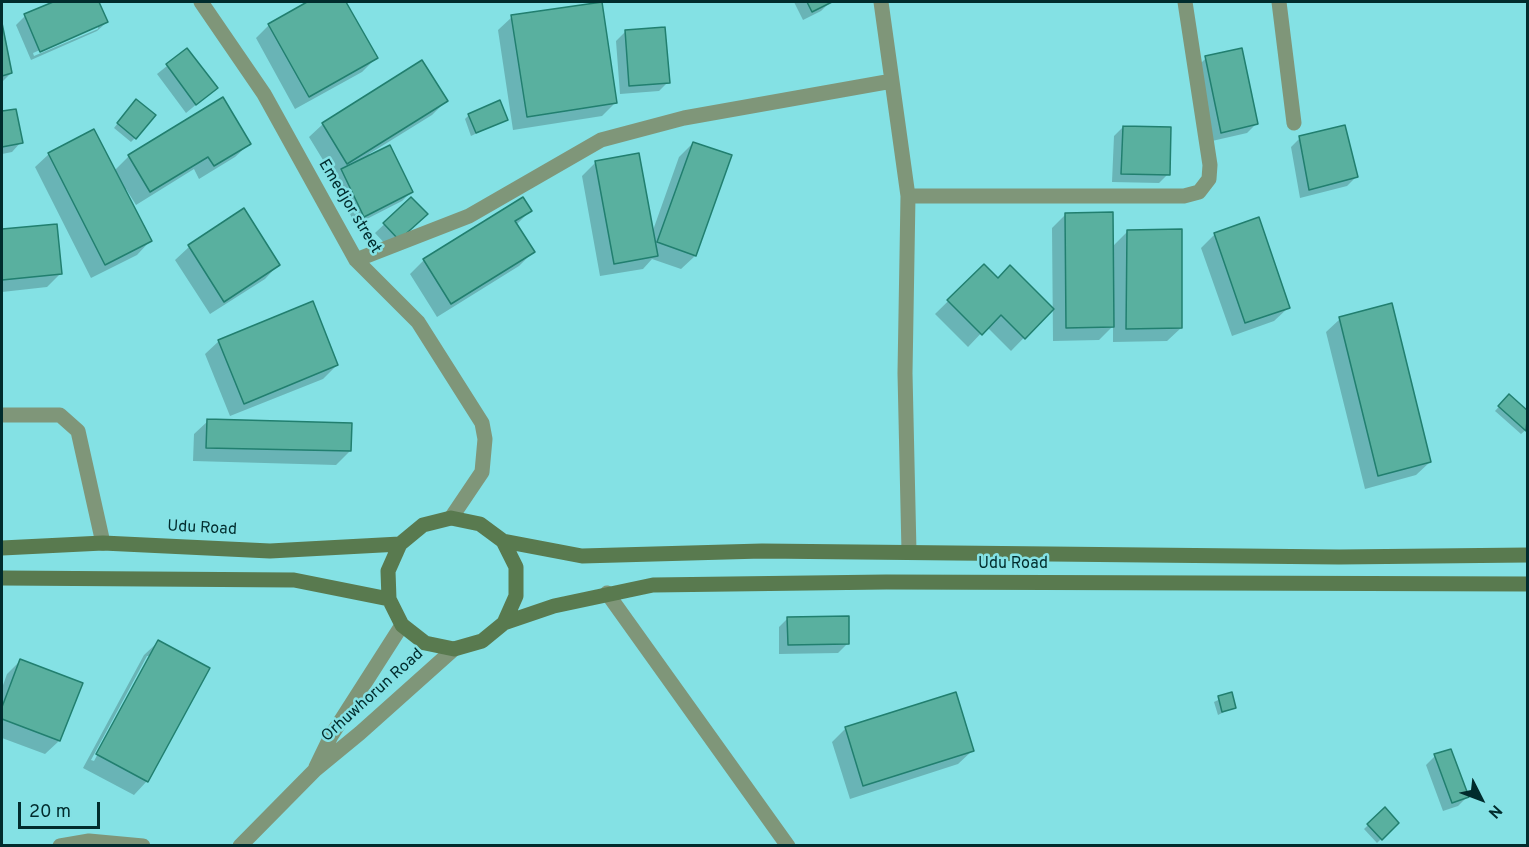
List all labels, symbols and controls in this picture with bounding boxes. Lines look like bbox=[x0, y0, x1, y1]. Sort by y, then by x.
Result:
street label: Emedjor street bbox=[313, 156, 385, 258]
street label: Udu Road bbox=[167, 518, 237, 540]
street label: Udu Road bbox=[978, 555, 1048, 575]
street label: Orhuwhorun Road bbox=[318, 645, 428, 747]
north arrow bbox=[1451, 769, 1511, 829]
scale bar bbox=[21, 790, 104, 828]
text: N bbox=[1483, 800, 1506, 822]
text: 20 m bbox=[29, 801, 71, 824]

